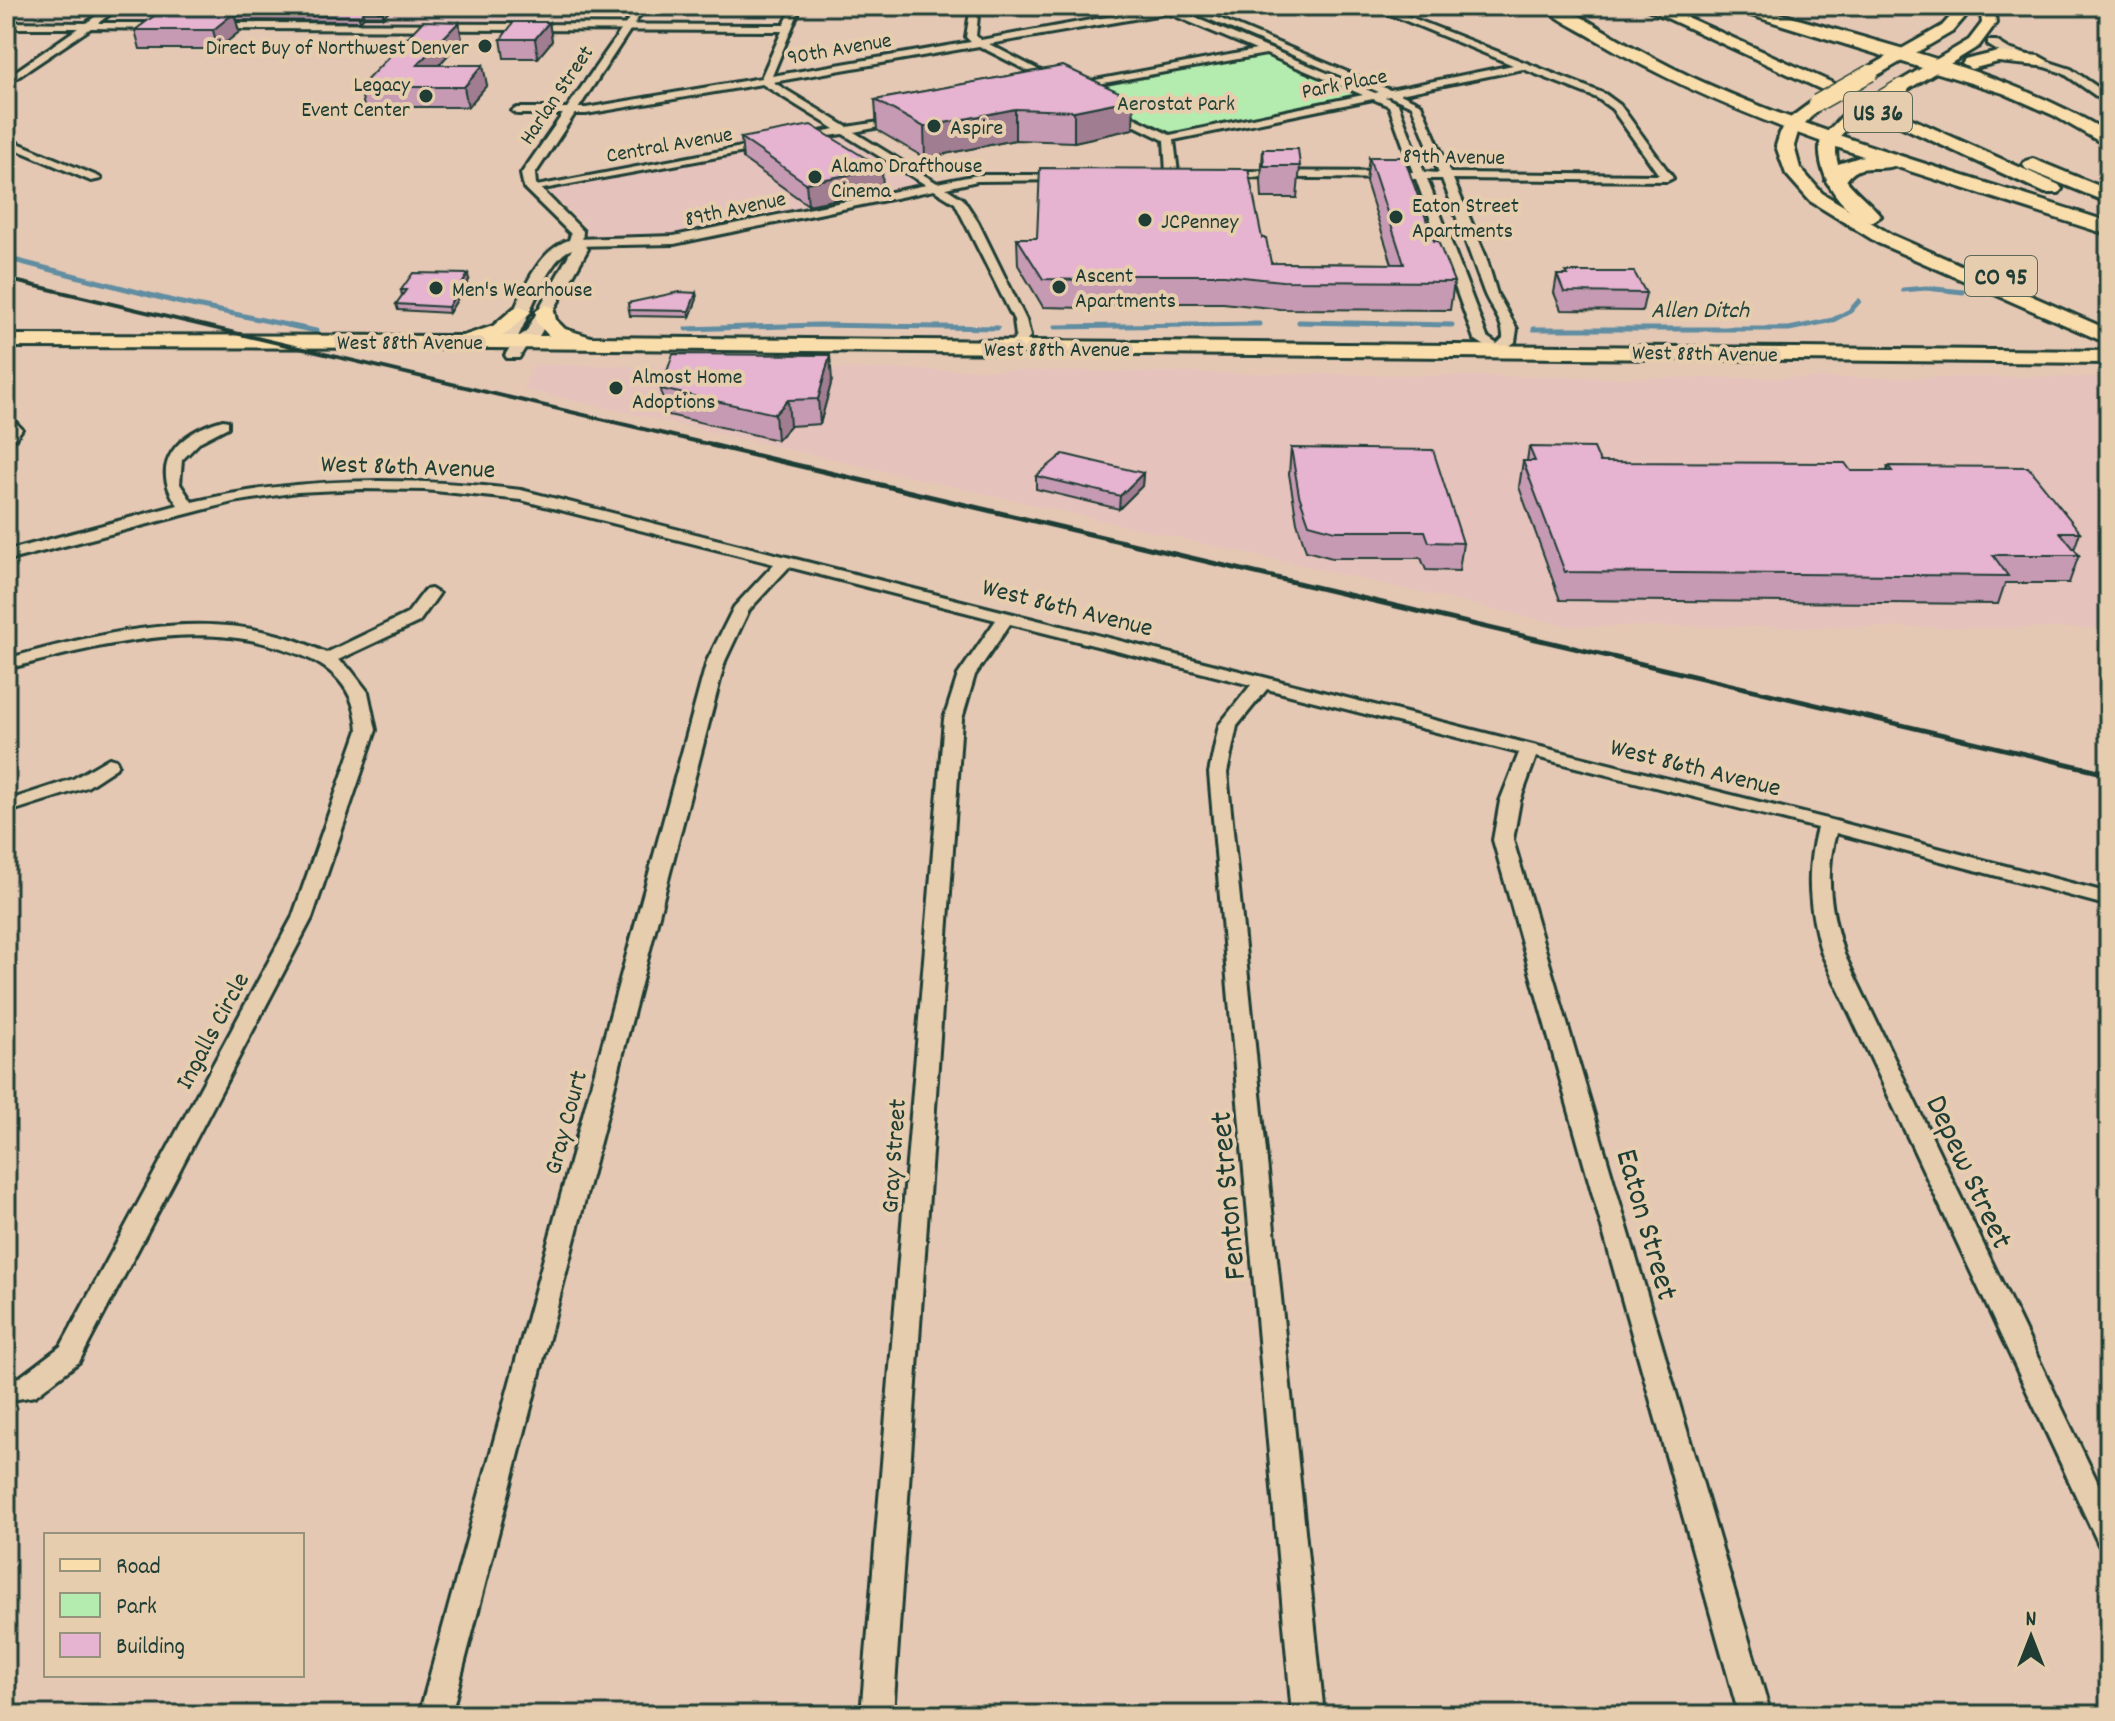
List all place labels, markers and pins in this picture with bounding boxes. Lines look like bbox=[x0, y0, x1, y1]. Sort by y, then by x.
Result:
place label: Direct Buy of Northwest Denver bbox=[206, 34, 470, 65]
marker: Direct Buy of Northwest Denver bbox=[476, 37, 494, 55]
place label: Legacy Event Center bbox=[301, 71, 411, 127]
marker: Legacy Event Center bbox=[417, 87, 435, 105]
place label: Aspire bbox=[950, 114, 1003, 145]
marker: Aspire bbox=[925, 117, 943, 135]
place label: Alamo Drafthouse Cinema bbox=[831, 152, 983, 208]
marker: Alamo Drafthouse Cinema bbox=[806, 168, 824, 186]
place label: Eaton Street Apartments bbox=[1412, 192, 1519, 248]
place label: JCPenney bbox=[1161, 208, 1240, 239]
marker: Eaton Street Apartments bbox=[1387, 208, 1405, 226]
marker: JCPenney bbox=[1136, 211, 1154, 229]
place label: Ascent Apartments bbox=[1075, 262, 1176, 318]
place label: Men's Wearhouse bbox=[452, 276, 592, 307]
marker: Ascent Apartments bbox=[1050, 278, 1068, 296]
marker: Men's Wearhouse bbox=[427, 279, 445, 297]
place label: Almost Home Adoptions bbox=[632, 363, 742, 419]
marker: Almost Home Adoptions bbox=[607, 379, 625, 397]

